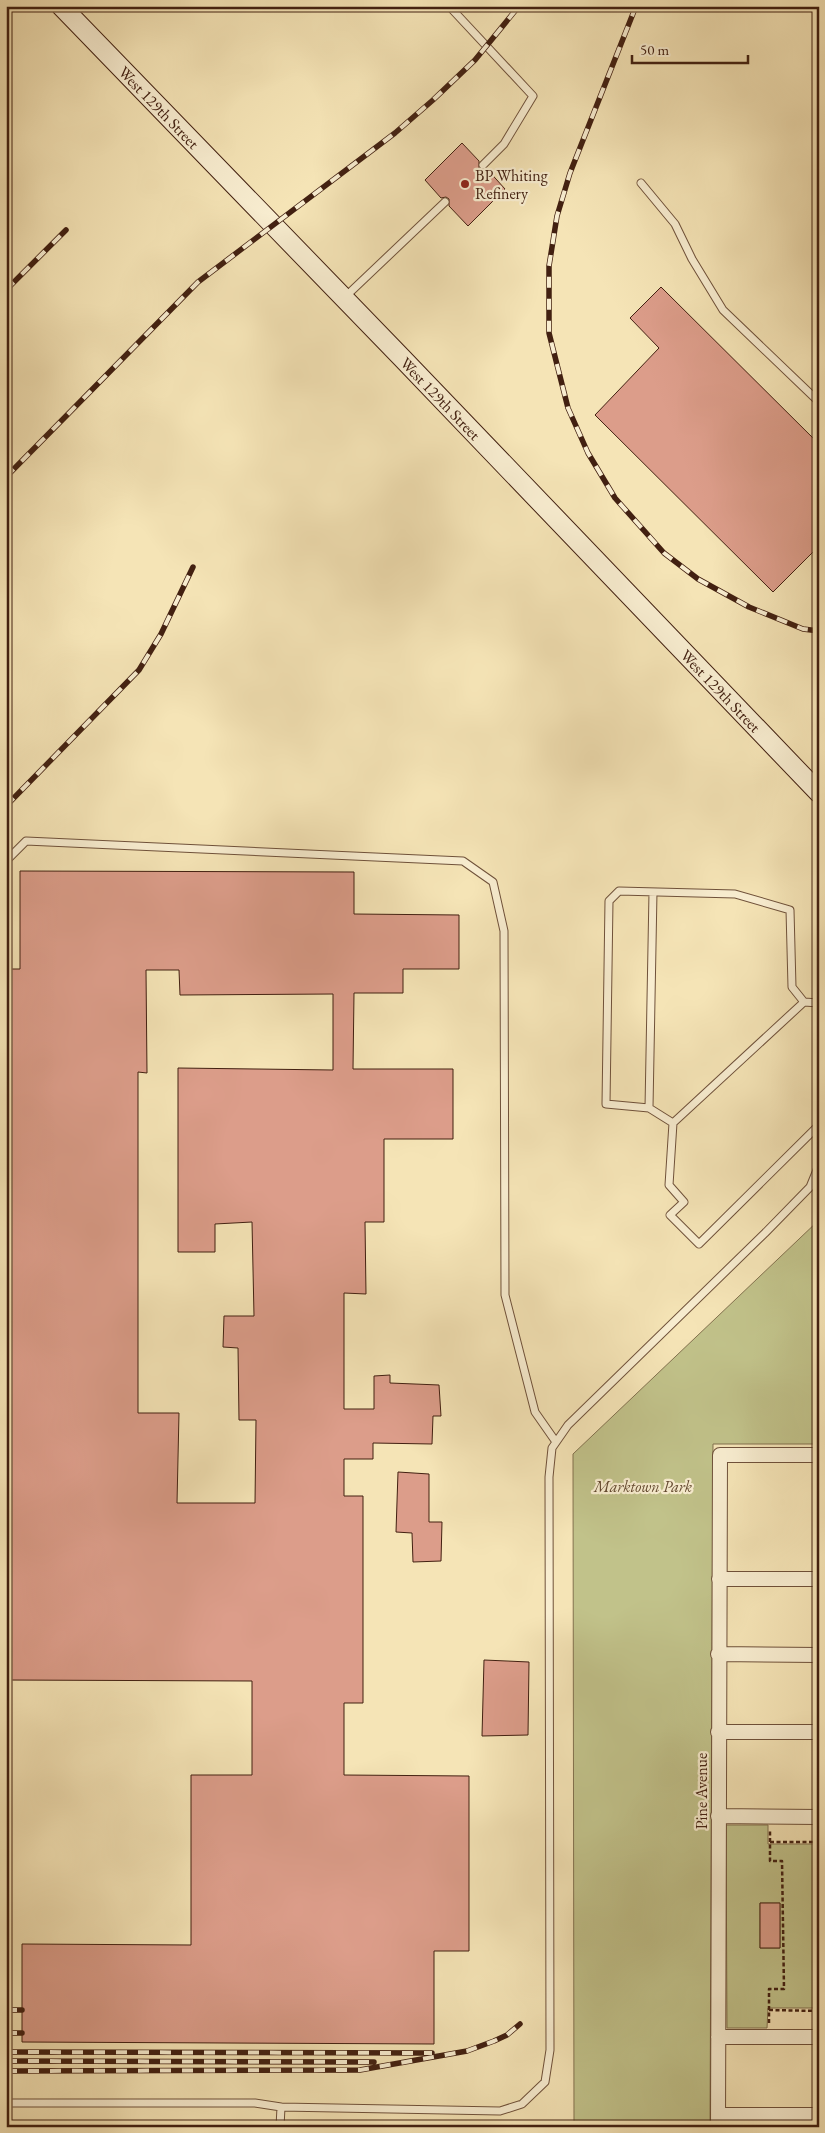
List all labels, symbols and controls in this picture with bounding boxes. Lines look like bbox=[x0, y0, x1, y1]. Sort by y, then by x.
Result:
scale bar bbox=[632, 32, 749, 64]
text: 50 m bbox=[640, 40, 669, 59]
street label: West 129th Street bbox=[114, 62, 204, 154]
place label: BP Whiting Refinery bbox=[475, 165, 549, 204]
marker: BP Whiting Refinery bbox=[459, 178, 471, 190]
street label: West 129th Street bbox=[396, 353, 485, 445]
street label: West 129th Street bbox=[676, 645, 765, 737]
park label: Marktown Park bbox=[593, 1476, 693, 1497]
street label: Pine Avenue bbox=[691, 1753, 712, 1829]

